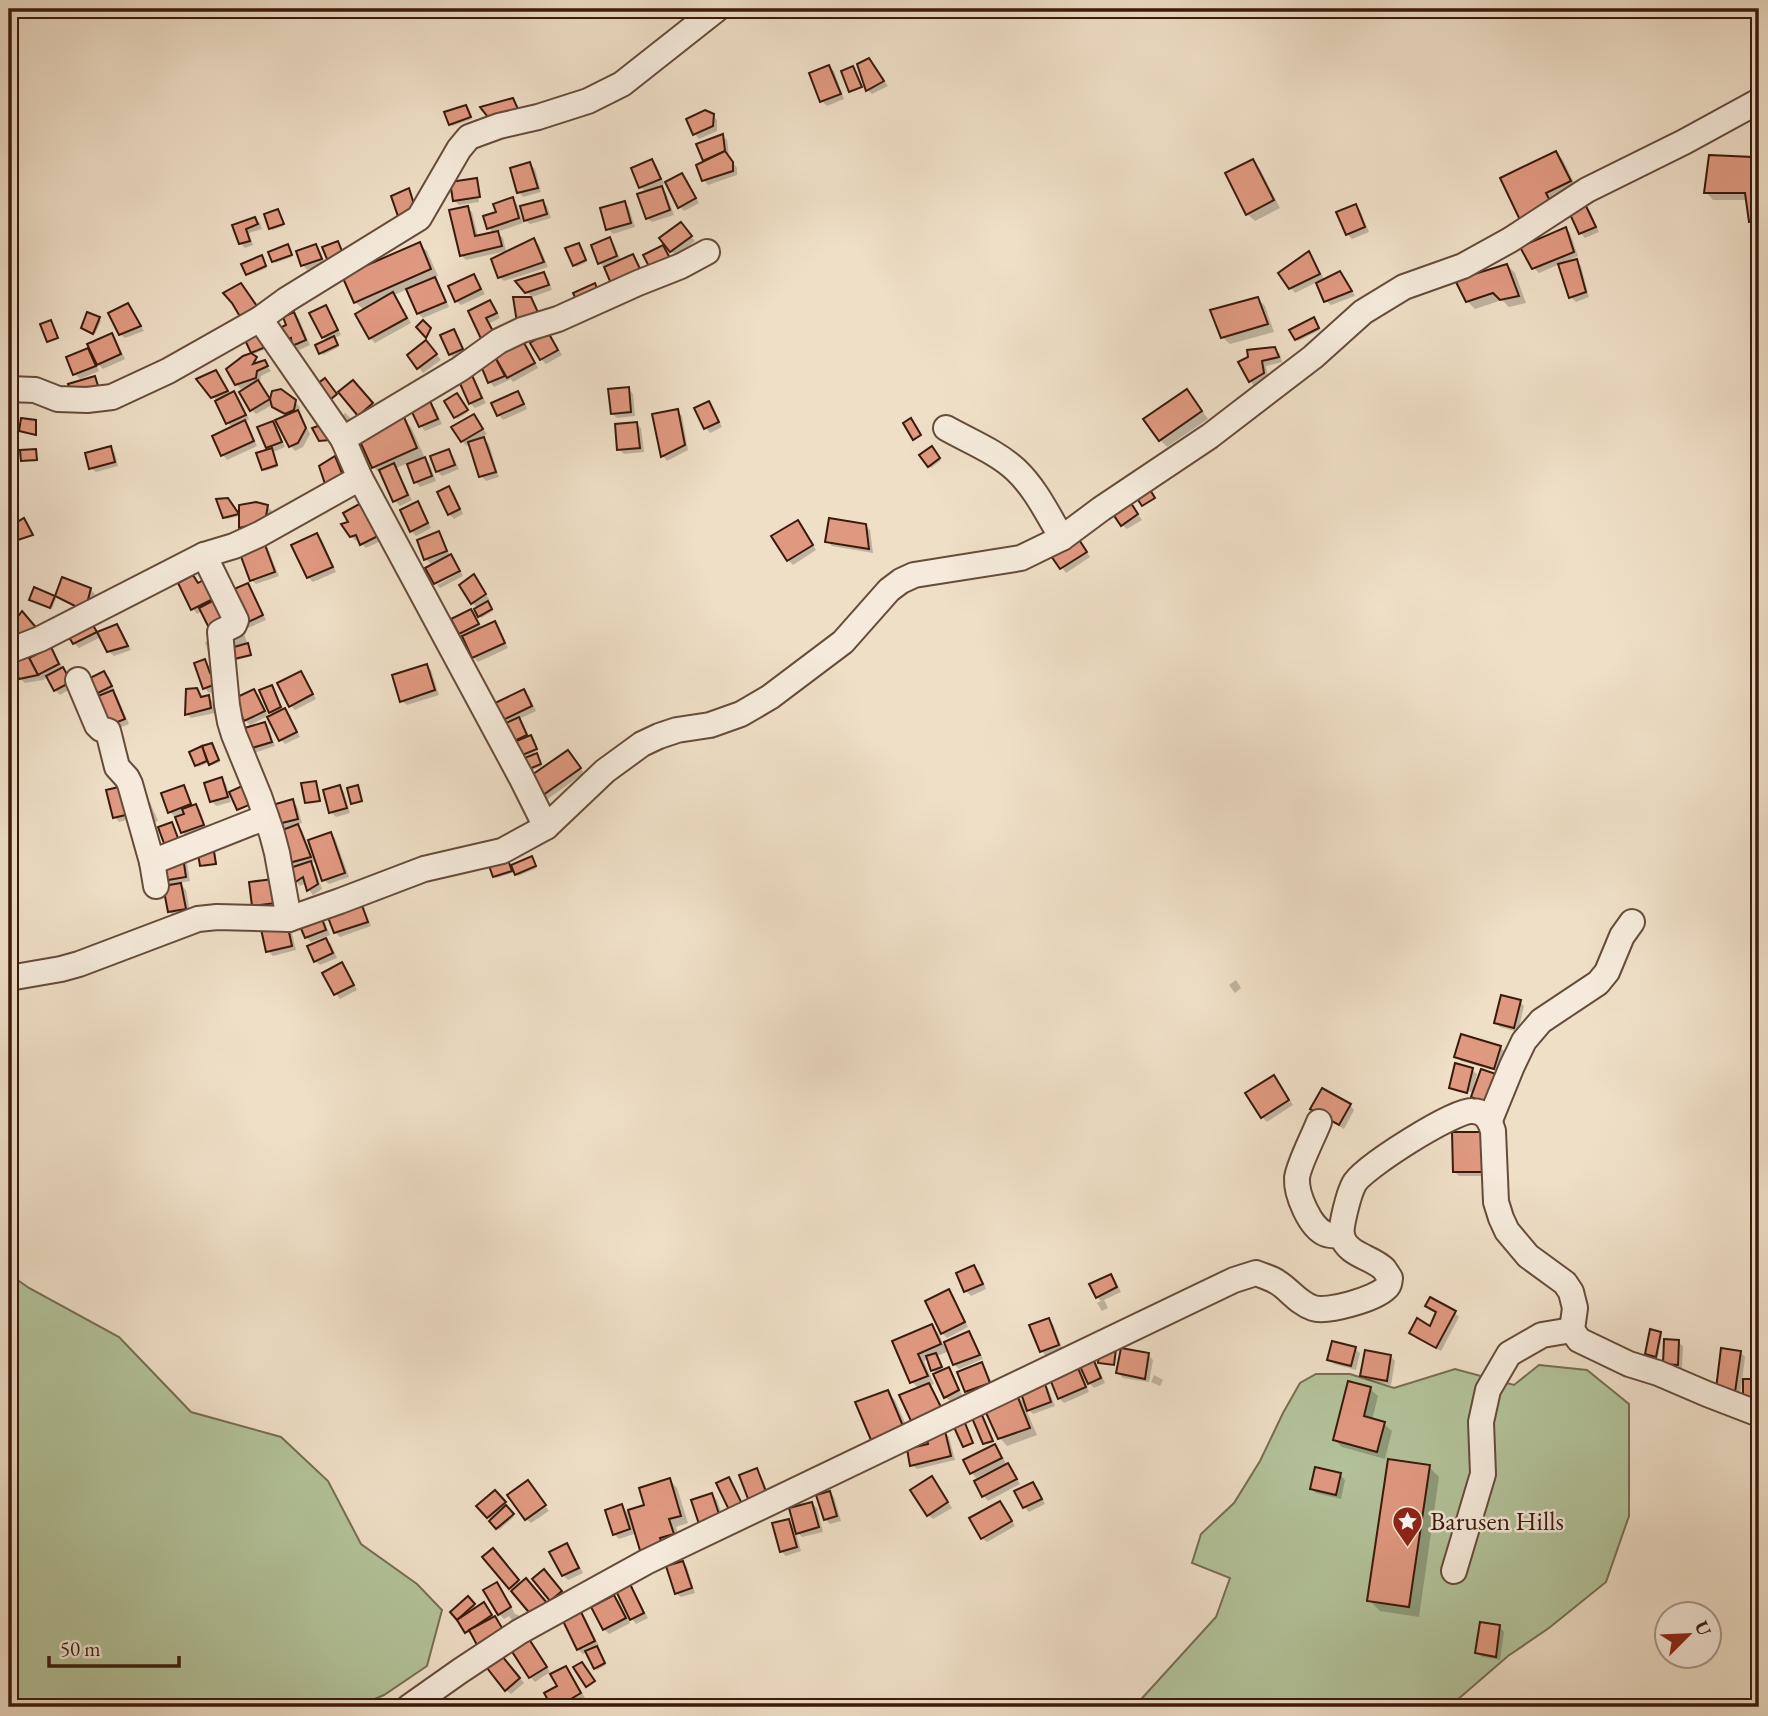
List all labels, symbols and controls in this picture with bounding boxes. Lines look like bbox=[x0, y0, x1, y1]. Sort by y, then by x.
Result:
place icon: Barusen Hills bbox=[1390, 1504, 1424, 1548]
place label: Barusen Hills bbox=[1430, 1504, 1564, 1538]
north arrow bbox=[1652, 1600, 1722, 1670]
text: U bbox=[1689, 1617, 1717, 1640]
scale bar bbox=[49, 1625, 178, 1669]
text: 50 m bbox=[60, 1635, 101, 1662]

